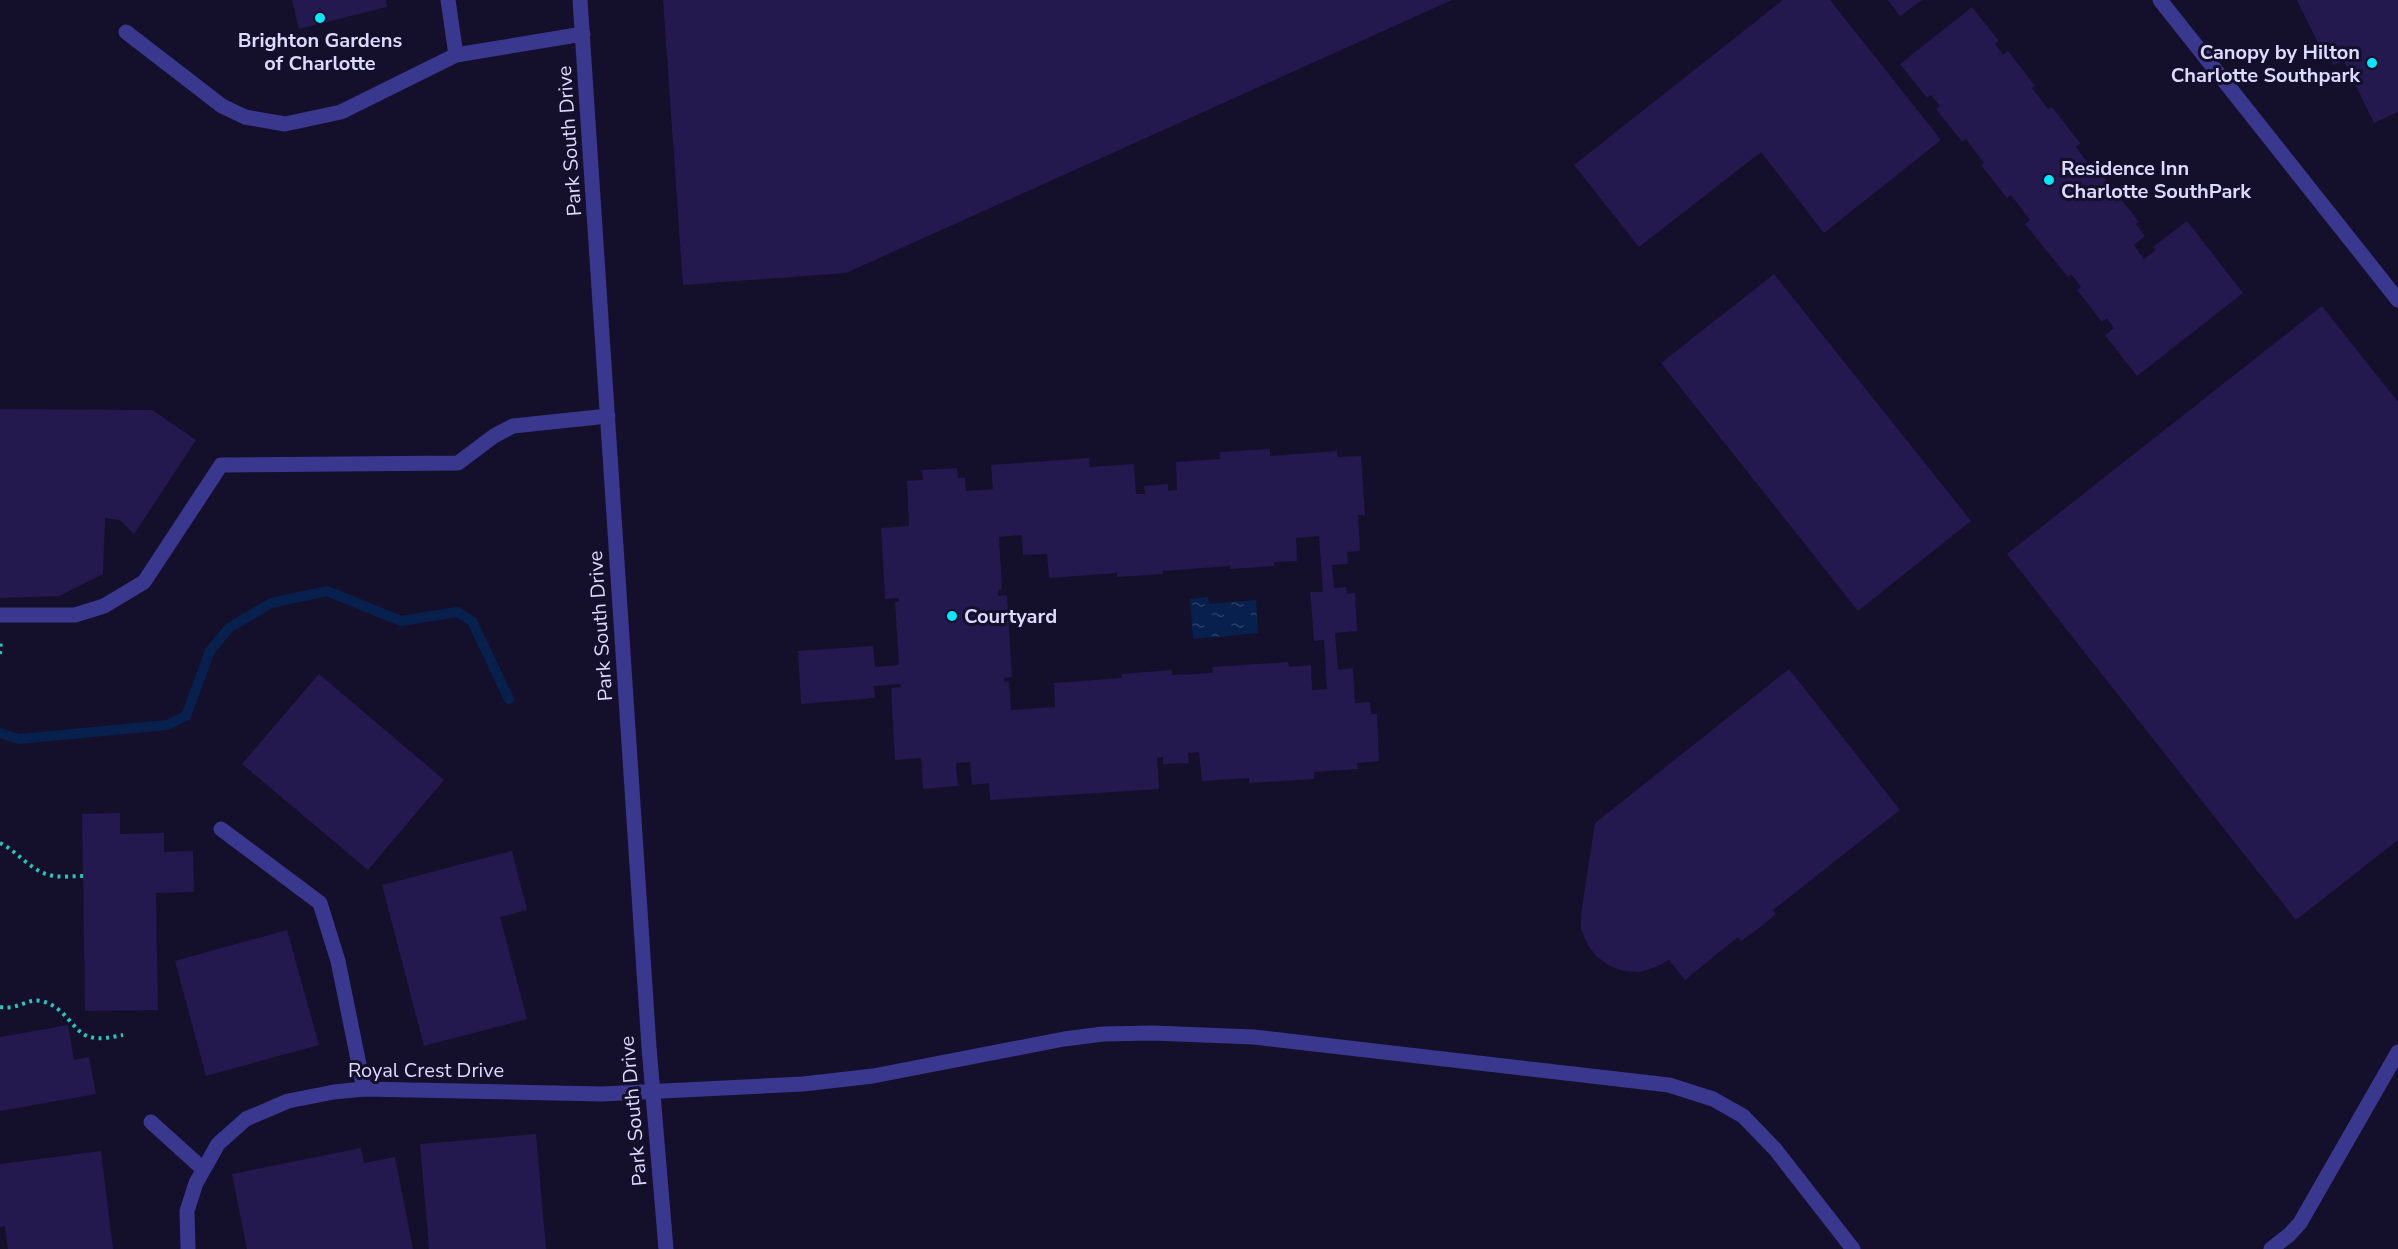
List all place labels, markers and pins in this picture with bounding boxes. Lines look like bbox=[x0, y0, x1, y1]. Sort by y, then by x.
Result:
marker: Brighton Gardens of Charlotte bbox=[313, 11, 327, 25]
place label: Brighton Gardens of Charlotte bbox=[238, 27, 402, 77]
place label: Canopy by Hilton Charlotte Southpark bbox=[2171, 39, 2361, 89]
marker: Canopy by Hilton Charlotte Southpark bbox=[2365, 56, 2379, 70]
place label: Residence Inn Charlotte SouthPark bbox=[2061, 155, 2252, 205]
marker: Residence Inn Charlotte SouthPark bbox=[2042, 173, 2056, 187]
place label: Courtyard bbox=[964, 603, 1057, 630]
marker: Courtyard bbox=[945, 609, 959, 623]

